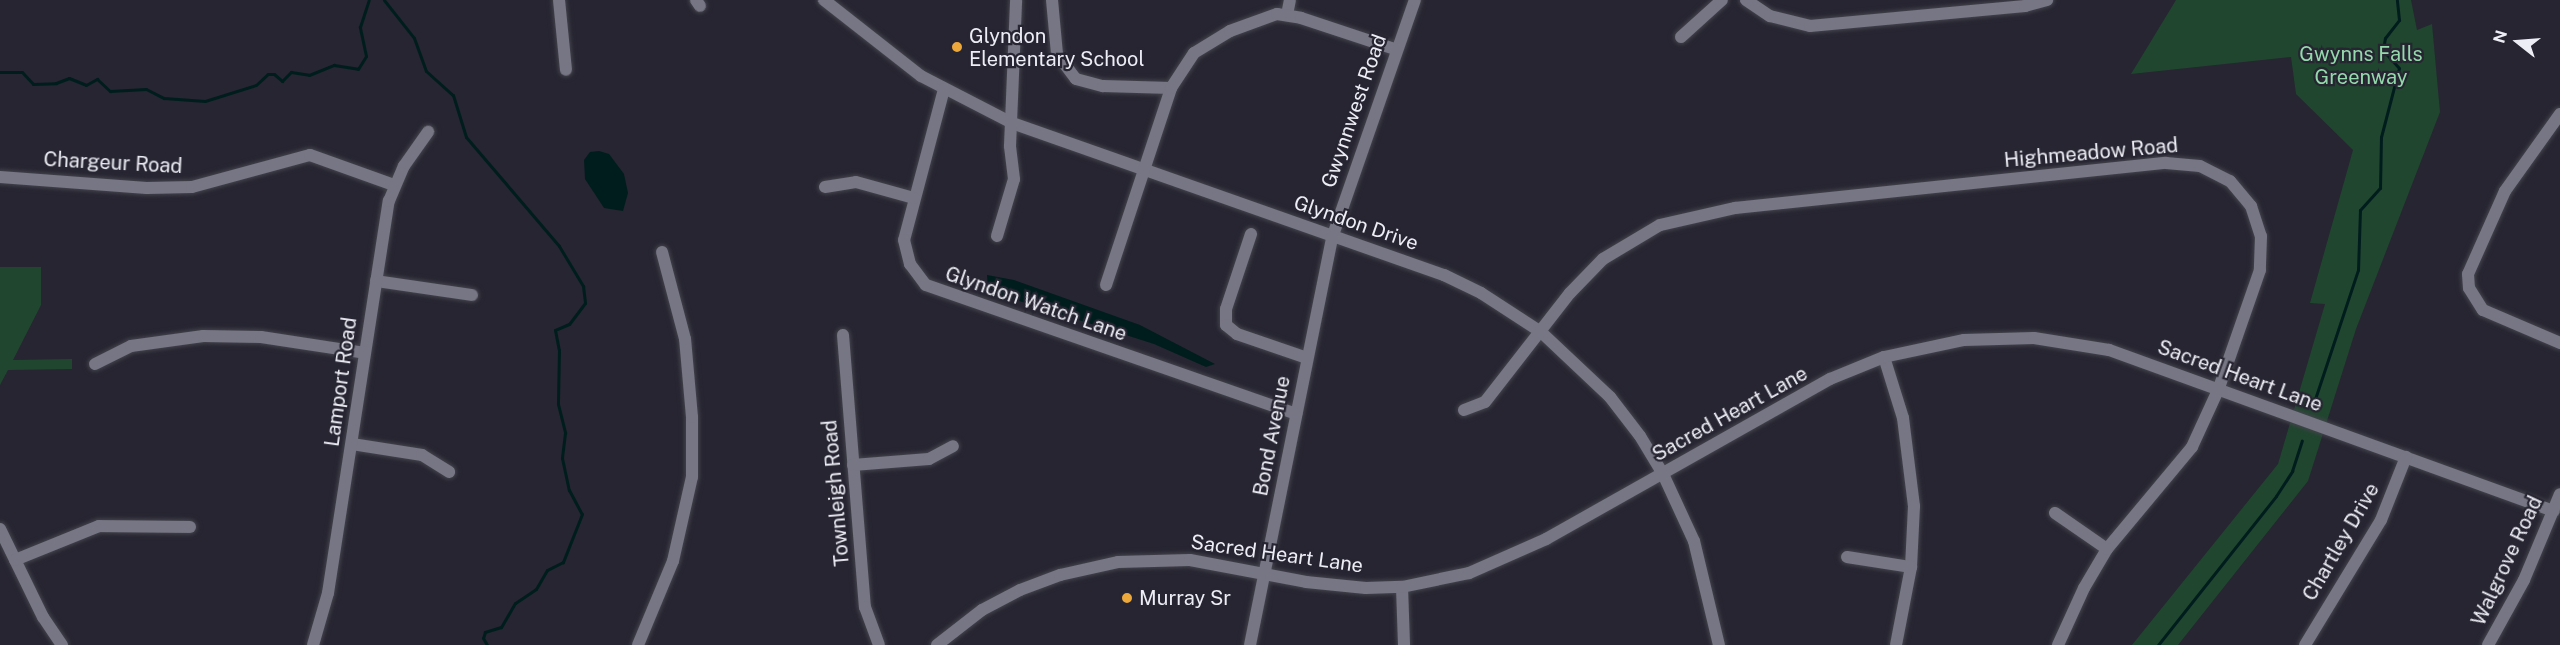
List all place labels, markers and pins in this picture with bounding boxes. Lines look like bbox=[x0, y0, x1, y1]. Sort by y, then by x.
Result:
place label: Glyndon Elementary School bbox=[969, 24, 1145, 71]
marker: Glyndon Elementary School bbox=[950, 40, 964, 54]
place label: Murray Sr bbox=[1139, 586, 1231, 610]
marker: Murray Sr bbox=[1120, 591, 1134, 605]

